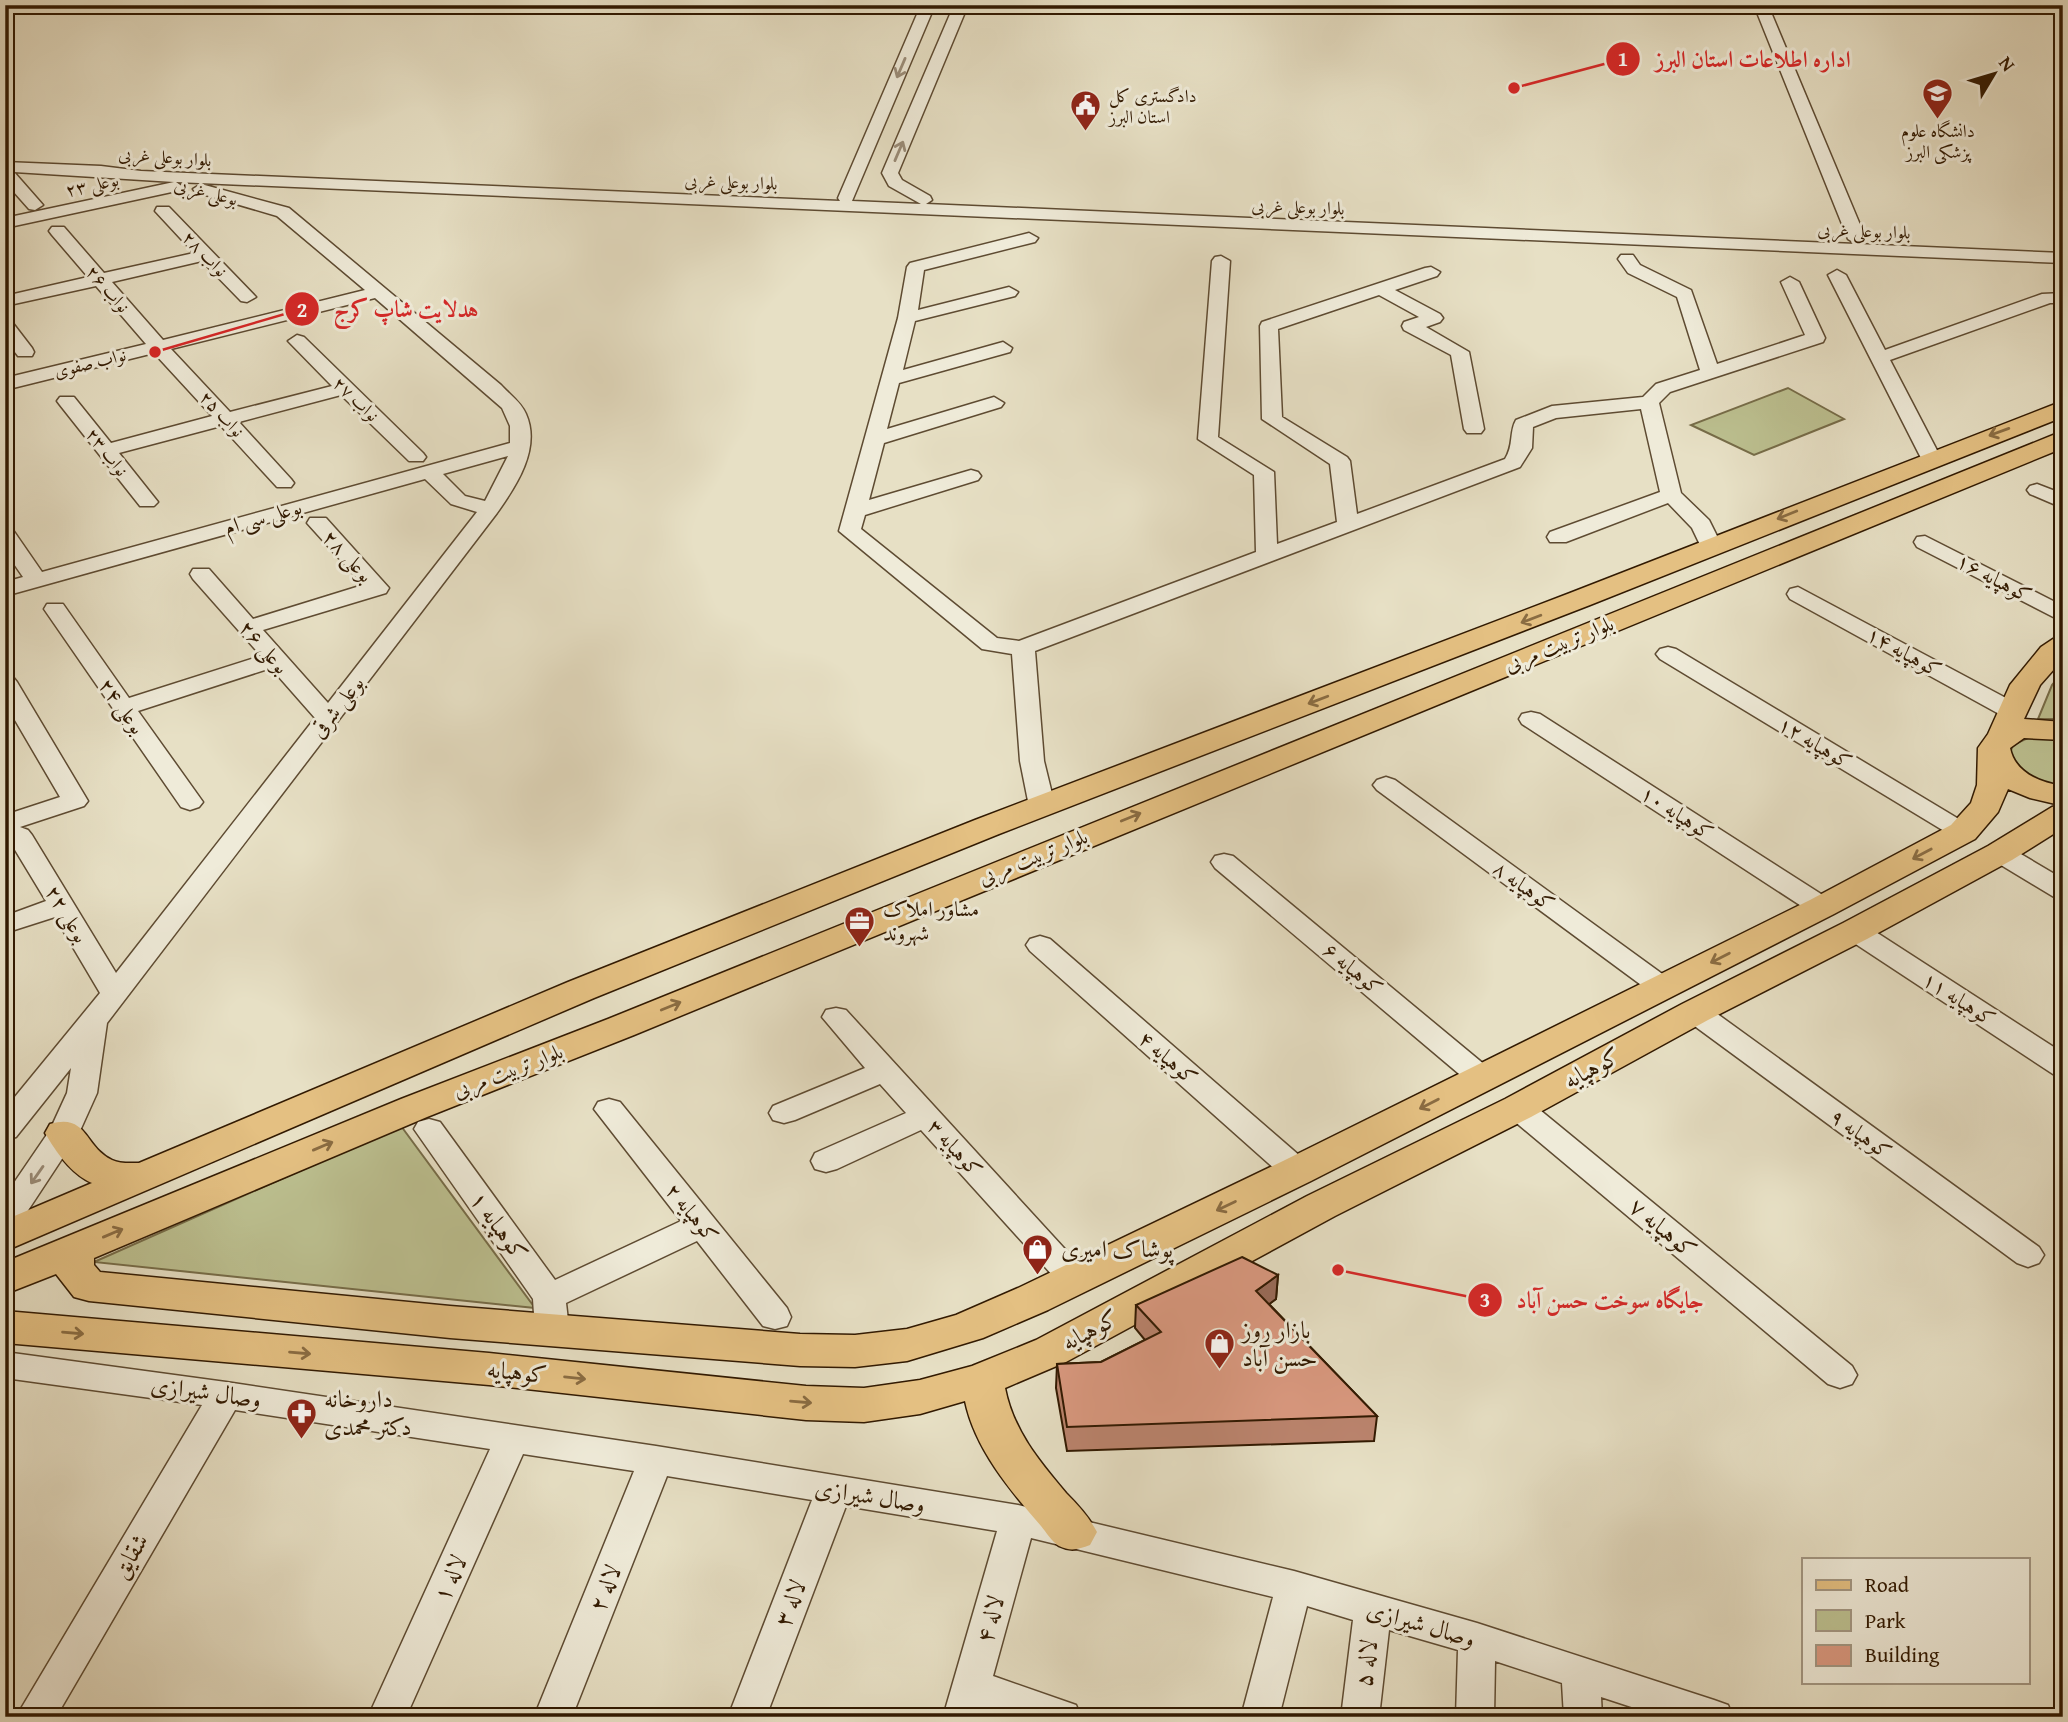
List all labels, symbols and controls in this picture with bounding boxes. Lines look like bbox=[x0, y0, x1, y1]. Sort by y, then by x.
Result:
callout: اداره اطلاعات استان البرز bbox=[1606, 37, 1864, 81]
north arrow bbox=[1960, 38, 2030, 108]
text: اداره اطلاعات استان البرز bbox=[1652, 42, 1851, 75]
text: 1 bbox=[1618, 43, 1628, 74]
text: N bbox=[1992, 50, 2023, 77]
one-way arrow bbox=[894, 57, 907, 78]
school or university icon: دانشگاه علوم پزشکی البرز bbox=[1921, 76, 1955, 120]
place label: دادگستری کل استان البرز bbox=[1107, 82, 1197, 130]
public building icon: دادگستری کل استان البرز bbox=[1069, 89, 1103, 133]
place label: دانشگاه علوم پزشکی البرز bbox=[1901, 117, 1975, 165]
street label: بلوار بوعلی غربی bbox=[118, 140, 212, 173]
one-way arrow bbox=[893, 141, 906, 163]
street label: بوعلی ۲۳ bbox=[63, 166, 121, 203]
street label: بلوار بوعلی غربی bbox=[684, 166, 778, 197]
street label: بوعلی غربی bbox=[172, 171, 241, 212]
street label: بلوار بوعلی غربی bbox=[1251, 191, 1345, 222]
street label: بلوار بوعلی غربی bbox=[1817, 215, 1911, 246]
street label: نواب ۲۸ bbox=[176, 224, 234, 283]
street label: نواب ۲۶ bbox=[80, 259, 137, 318]
callout: هدلایت شاپ کرج bbox=[285, 287, 493, 331]
text: هدلایت شاپ کرج bbox=[334, 292, 478, 330]
text: 2 bbox=[297, 294, 307, 325]
street label: نواب صفوی bbox=[51, 341, 129, 385]
street label: نواب ۲۷ bbox=[327, 370, 386, 428]
street label: نواب ۲۵ bbox=[194, 384, 251, 443]
street label: نواب ۲۳ bbox=[80, 422, 135, 482]
one-way arrow bbox=[1989, 427, 2011, 439]
street label: بوعلی سی ام bbox=[221, 491, 306, 545]
one-way arrow bbox=[1777, 510, 1799, 523]
street label: بوعلی ۲۸ bbox=[315, 522, 381, 590]
street label: کوهپایه ۱۶ bbox=[1951, 545, 2038, 610]
street label: بلوار تربیت مربی bbox=[1499, 607, 1618, 680]
street label: بوعلی ۲۶ bbox=[231, 613, 297, 681]
one-way arrow bbox=[1520, 613, 1542, 626]
street label: کوهپایه ۱۴ bbox=[1861, 618, 1947, 685]
street label: بوعلی شرقی bbox=[302, 669, 372, 745]
street label: بوعلی ۲۴ bbox=[91, 671, 153, 741]
one-way arrow bbox=[1308, 695, 1330, 708]
street label: کوهپایه ۱۲ bbox=[1772, 708, 1858, 777]
street label: کوهپایه ۱۰ bbox=[1635, 777, 1720, 848]
one-way arrow bbox=[1119, 810, 1141, 823]
street label: بلوار تربیت مربی bbox=[973, 820, 1092, 893]
one-way arrow bbox=[1912, 847, 1933, 861]
street label: کوهپایه ۸ bbox=[1487, 853, 1561, 919]
street label: بوعلی ۲۲ bbox=[37, 879, 97, 949]
place label: مشاور املاک شهروند bbox=[883, 893, 979, 948]
office icon: مشاور املاک شهروند bbox=[843, 904, 877, 948]
street label: کوهپایه ۶ bbox=[1317, 934, 1390, 1003]
one-way arrow bbox=[1710, 952, 1731, 966]
street label: کوهپایه ۱۱ bbox=[1917, 963, 2002, 1034]
one-way arrow bbox=[660, 999, 681, 1012]
street label: کوهپایه ۴ bbox=[1132, 1023, 1205, 1092]
street label: بلوار تربیت مربی bbox=[448, 1035, 567, 1106]
street label: کوهپایه bbox=[1557, 1038, 1626, 1097]
one-way arrow bbox=[1419, 1097, 1440, 1111]
street label: کوهپایه ۹ bbox=[1824, 1101, 1898, 1167]
street label: کوهپایه ۳ bbox=[921, 1112, 990, 1184]
one-way arrow bbox=[312, 1138, 334, 1151]
one-way arrow bbox=[30, 1165, 44, 1184]
street label: کوهپایه ۲ bbox=[659, 1176, 726, 1249]
street label: کوهپایه ۱ bbox=[462, 1183, 537, 1268]
street label: کوهپایه ۷ bbox=[1622, 1189, 1705, 1267]
one-way arrow bbox=[1216, 1200, 1237, 1213]
one-way arrow bbox=[102, 1226, 124, 1239]
place label: پوشاک امیری bbox=[1061, 1231, 1175, 1266]
shop icon: پوشاک امیری bbox=[1021, 1232, 1055, 1276]
callout: جایگاه سوخت حسن آباد bbox=[1468, 1278, 1718, 1322]
text: جایگاه سوخت حسن آباد bbox=[1516, 1283, 1704, 1316]
text: 3 bbox=[1480, 1284, 1490, 1315]
street label: کوهپایه bbox=[1055, 1300, 1124, 1359]
place label: بازار روز حسن آباد bbox=[1240, 1312, 1317, 1375]
one-way arrow bbox=[61, 1327, 84, 1340]
shop icon: بازار روز حسن آباد bbox=[1202, 1327, 1236, 1371]
one-way arrow bbox=[288, 1347, 311, 1360]
street label: کوهپایه bbox=[485, 1351, 549, 1392]
street label: وصال شیرازی bbox=[148, 1366, 264, 1417]
one-way arrow bbox=[563, 1372, 586, 1385]
place label: داروخانه دکتر محمدی bbox=[324, 1381, 412, 1444]
pharmacy icon: داروخانه دکتر محمدی bbox=[284, 1396, 318, 1440]
one-way arrow bbox=[790, 1396, 812, 1409]
street label: وصال شیرازی bbox=[812, 1469, 928, 1522]
street label: شقایق bbox=[102, 1526, 157, 1585]
street label: لاله ۱ bbox=[424, 1549, 475, 1607]
legend bbox=[1802, 1558, 2030, 1684]
street label: لاله ۲ bbox=[579, 1559, 630, 1617]
text: Road bbox=[1865, 1569, 1910, 1600]
street label: لاله ۳ bbox=[765, 1574, 814, 1631]
street label: لاله ۴ bbox=[966, 1591, 1013, 1646]
street label: وصال شیرازی bbox=[1363, 1591, 1480, 1656]
text: Park bbox=[1865, 1605, 1906, 1636]
street label: لاله ۵ bbox=[1345, 1637, 1386, 1689]
text: Building bbox=[1865, 1639, 1940, 1670]

